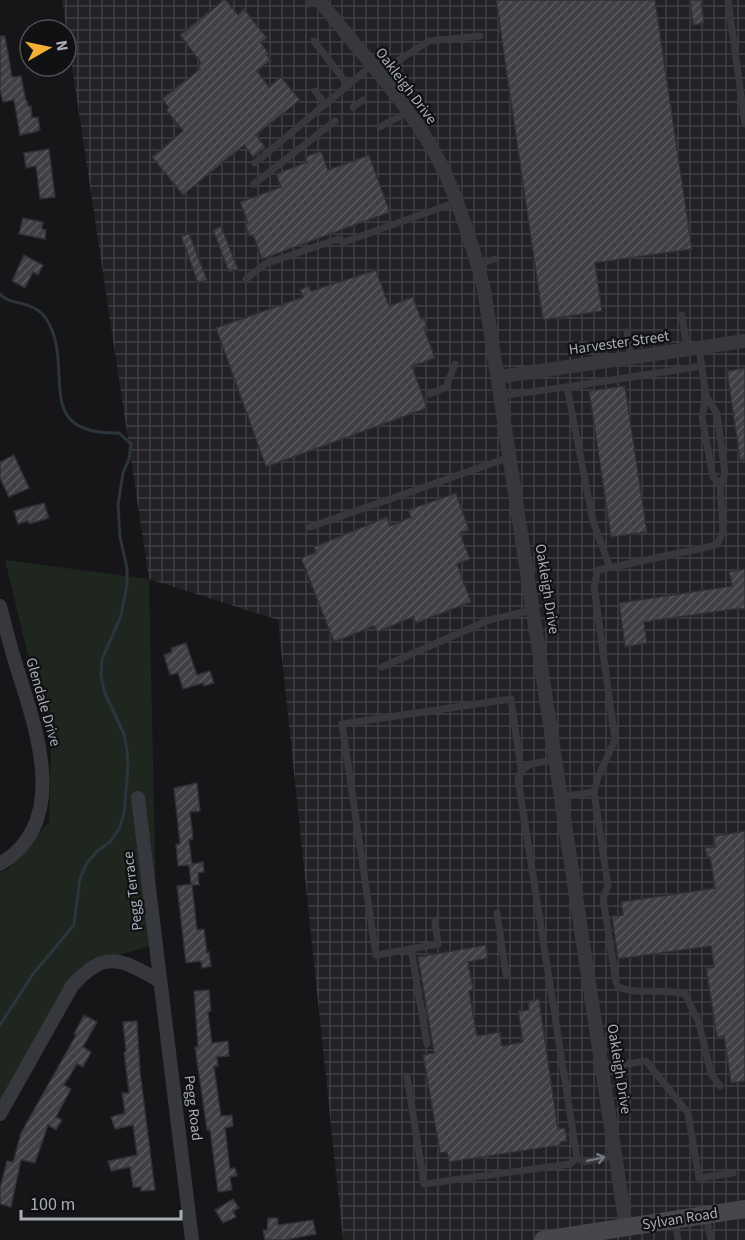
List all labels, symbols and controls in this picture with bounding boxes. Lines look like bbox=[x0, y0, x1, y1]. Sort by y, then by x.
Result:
north arrow bbox=[18, 18, 78, 78]
text: N bbox=[50, 39, 74, 53]
street label: Oakleigh Drive bbox=[370, 43, 442, 129]
street label: Harvester Street bbox=[567, 326, 671, 360]
street label: Oakleigh Drive bbox=[530, 542, 564, 636]
street label: Glendale Drive bbox=[20, 655, 66, 749]
street label: Pegg Terrace bbox=[118, 850, 148, 932]
street label: Oakleigh Drive bbox=[602, 1022, 636, 1116]
street label: Pegg Road bbox=[179, 1074, 207, 1142]
one-way arrow bbox=[586, 1153, 605, 1165]
scale bar bbox=[21, 1183, 182, 1221]
text: 100 m bbox=[30, 1192, 75, 1217]
street label: Sylvan Road bbox=[641, 1203, 719, 1235]

